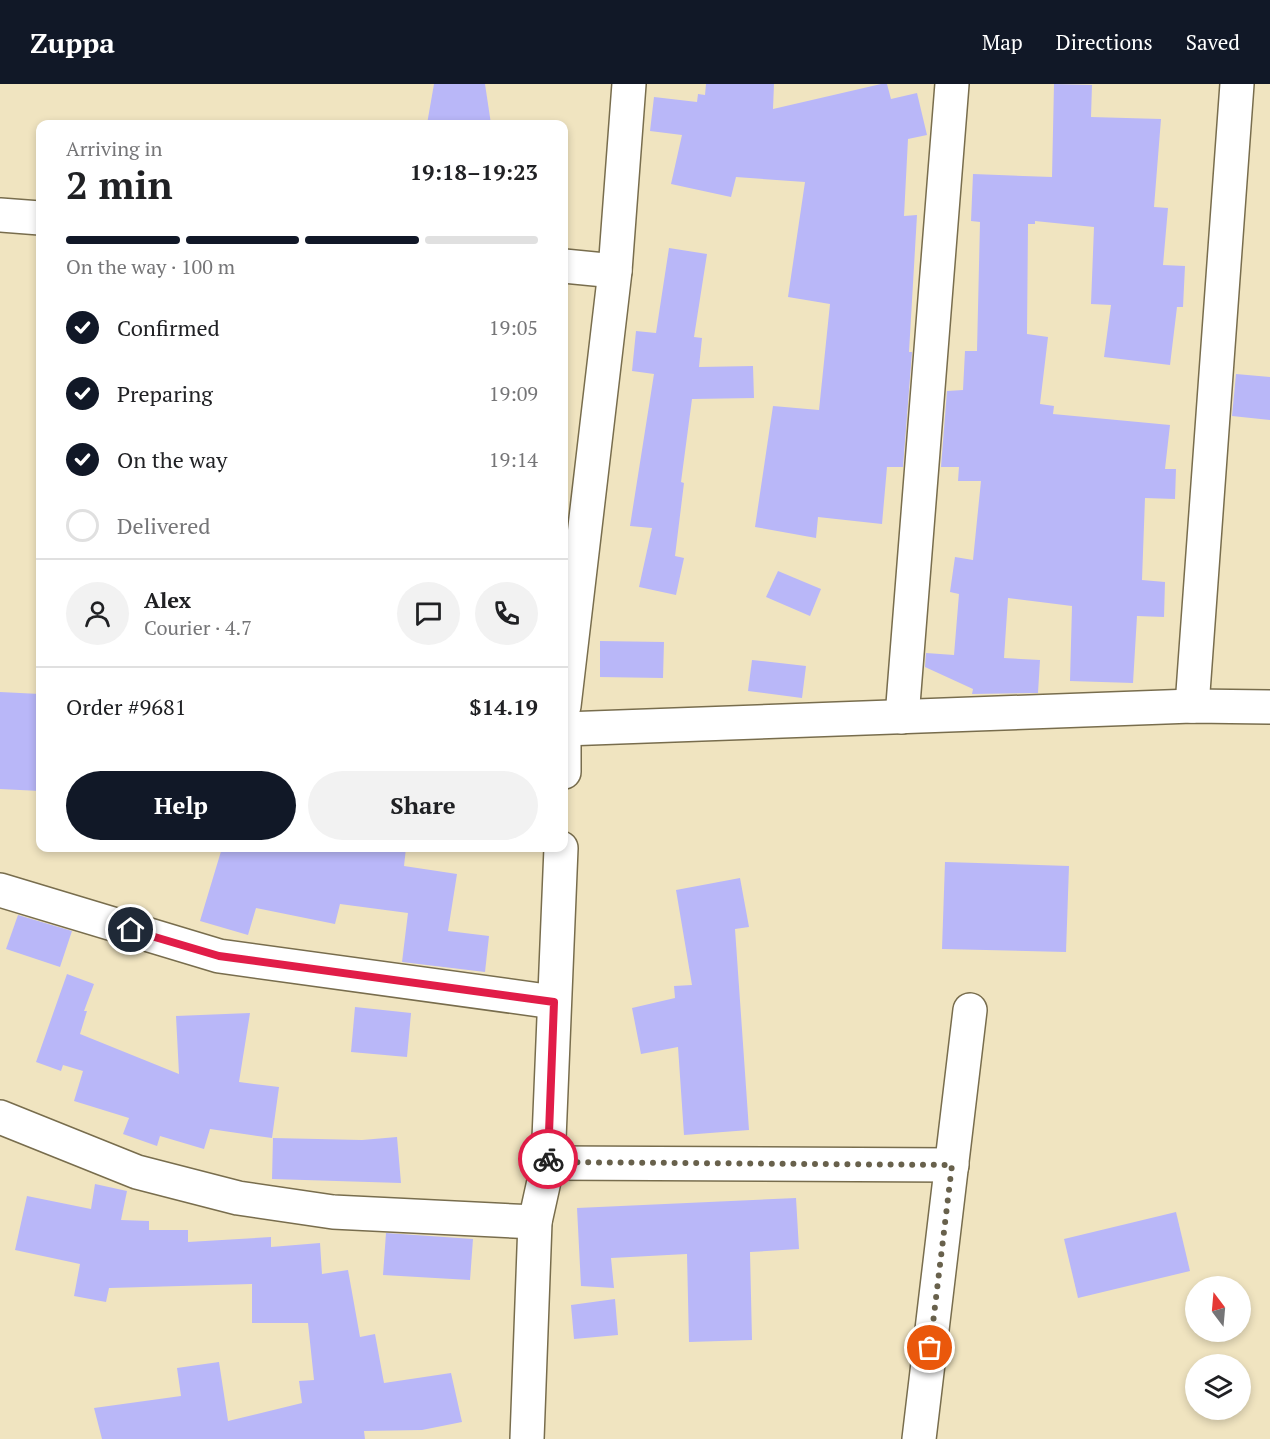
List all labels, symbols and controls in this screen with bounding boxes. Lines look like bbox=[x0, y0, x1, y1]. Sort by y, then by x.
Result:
text: Zuppa bbox=[30, 24, 115, 61]
text: Map bbox=[982, 28, 1023, 56]
text: Directions bbox=[1056, 28, 1153, 56]
text: Saved bbox=[1186, 28, 1240, 56]
text: Arriving in bbox=[66, 135, 162, 162]
text: 19:18–19:23 bbox=[410, 157, 538, 186]
text: 2 min bbox=[66, 158, 173, 210]
text: On the way · 100 m bbox=[66, 253, 235, 280]
icon: check bbox=[66, 311, 99, 344]
text: Confirmed bbox=[117, 313, 220, 342]
text: 19:05 bbox=[489, 314, 538, 341]
icon: check bbox=[66, 377, 99, 410]
text: Preparing bbox=[117, 379, 213, 408]
text: 19:09 bbox=[489, 380, 538, 407]
icon: check bbox=[66, 443, 99, 476]
text: On the way bbox=[117, 445, 227, 474]
text: 19:14 bbox=[489, 446, 538, 473]
text: Delivered bbox=[117, 511, 210, 540]
button: person bbox=[66, 582, 129, 645]
button: chat bbox=[397, 582, 460, 645]
button: phone bbox=[475, 582, 538, 645]
text: Alex bbox=[144, 585, 191, 614]
text: Courier · 4.7 bbox=[144, 614, 252, 641]
text: Order #9681 bbox=[66, 692, 186, 721]
text: $14.19 bbox=[469, 692, 538, 721]
button: Help bbox=[66, 771, 296, 840]
button: Share bbox=[308, 771, 538, 840]
pin bbox=[105, 904, 156, 955]
icon: home bbox=[114, 913, 147, 946]
courier bbox=[518, 1129, 578, 1189]
icon: bike bbox=[532, 1143, 565, 1176]
north arrow bbox=[1185, 1276, 1251, 1342]
map controls bbox=[1185, 1276, 1251, 1420]
pin bbox=[904, 1322, 955, 1373]
icon: bag bbox=[913, 1331, 946, 1364]
button: layers bbox=[1185, 1354, 1251, 1420]

